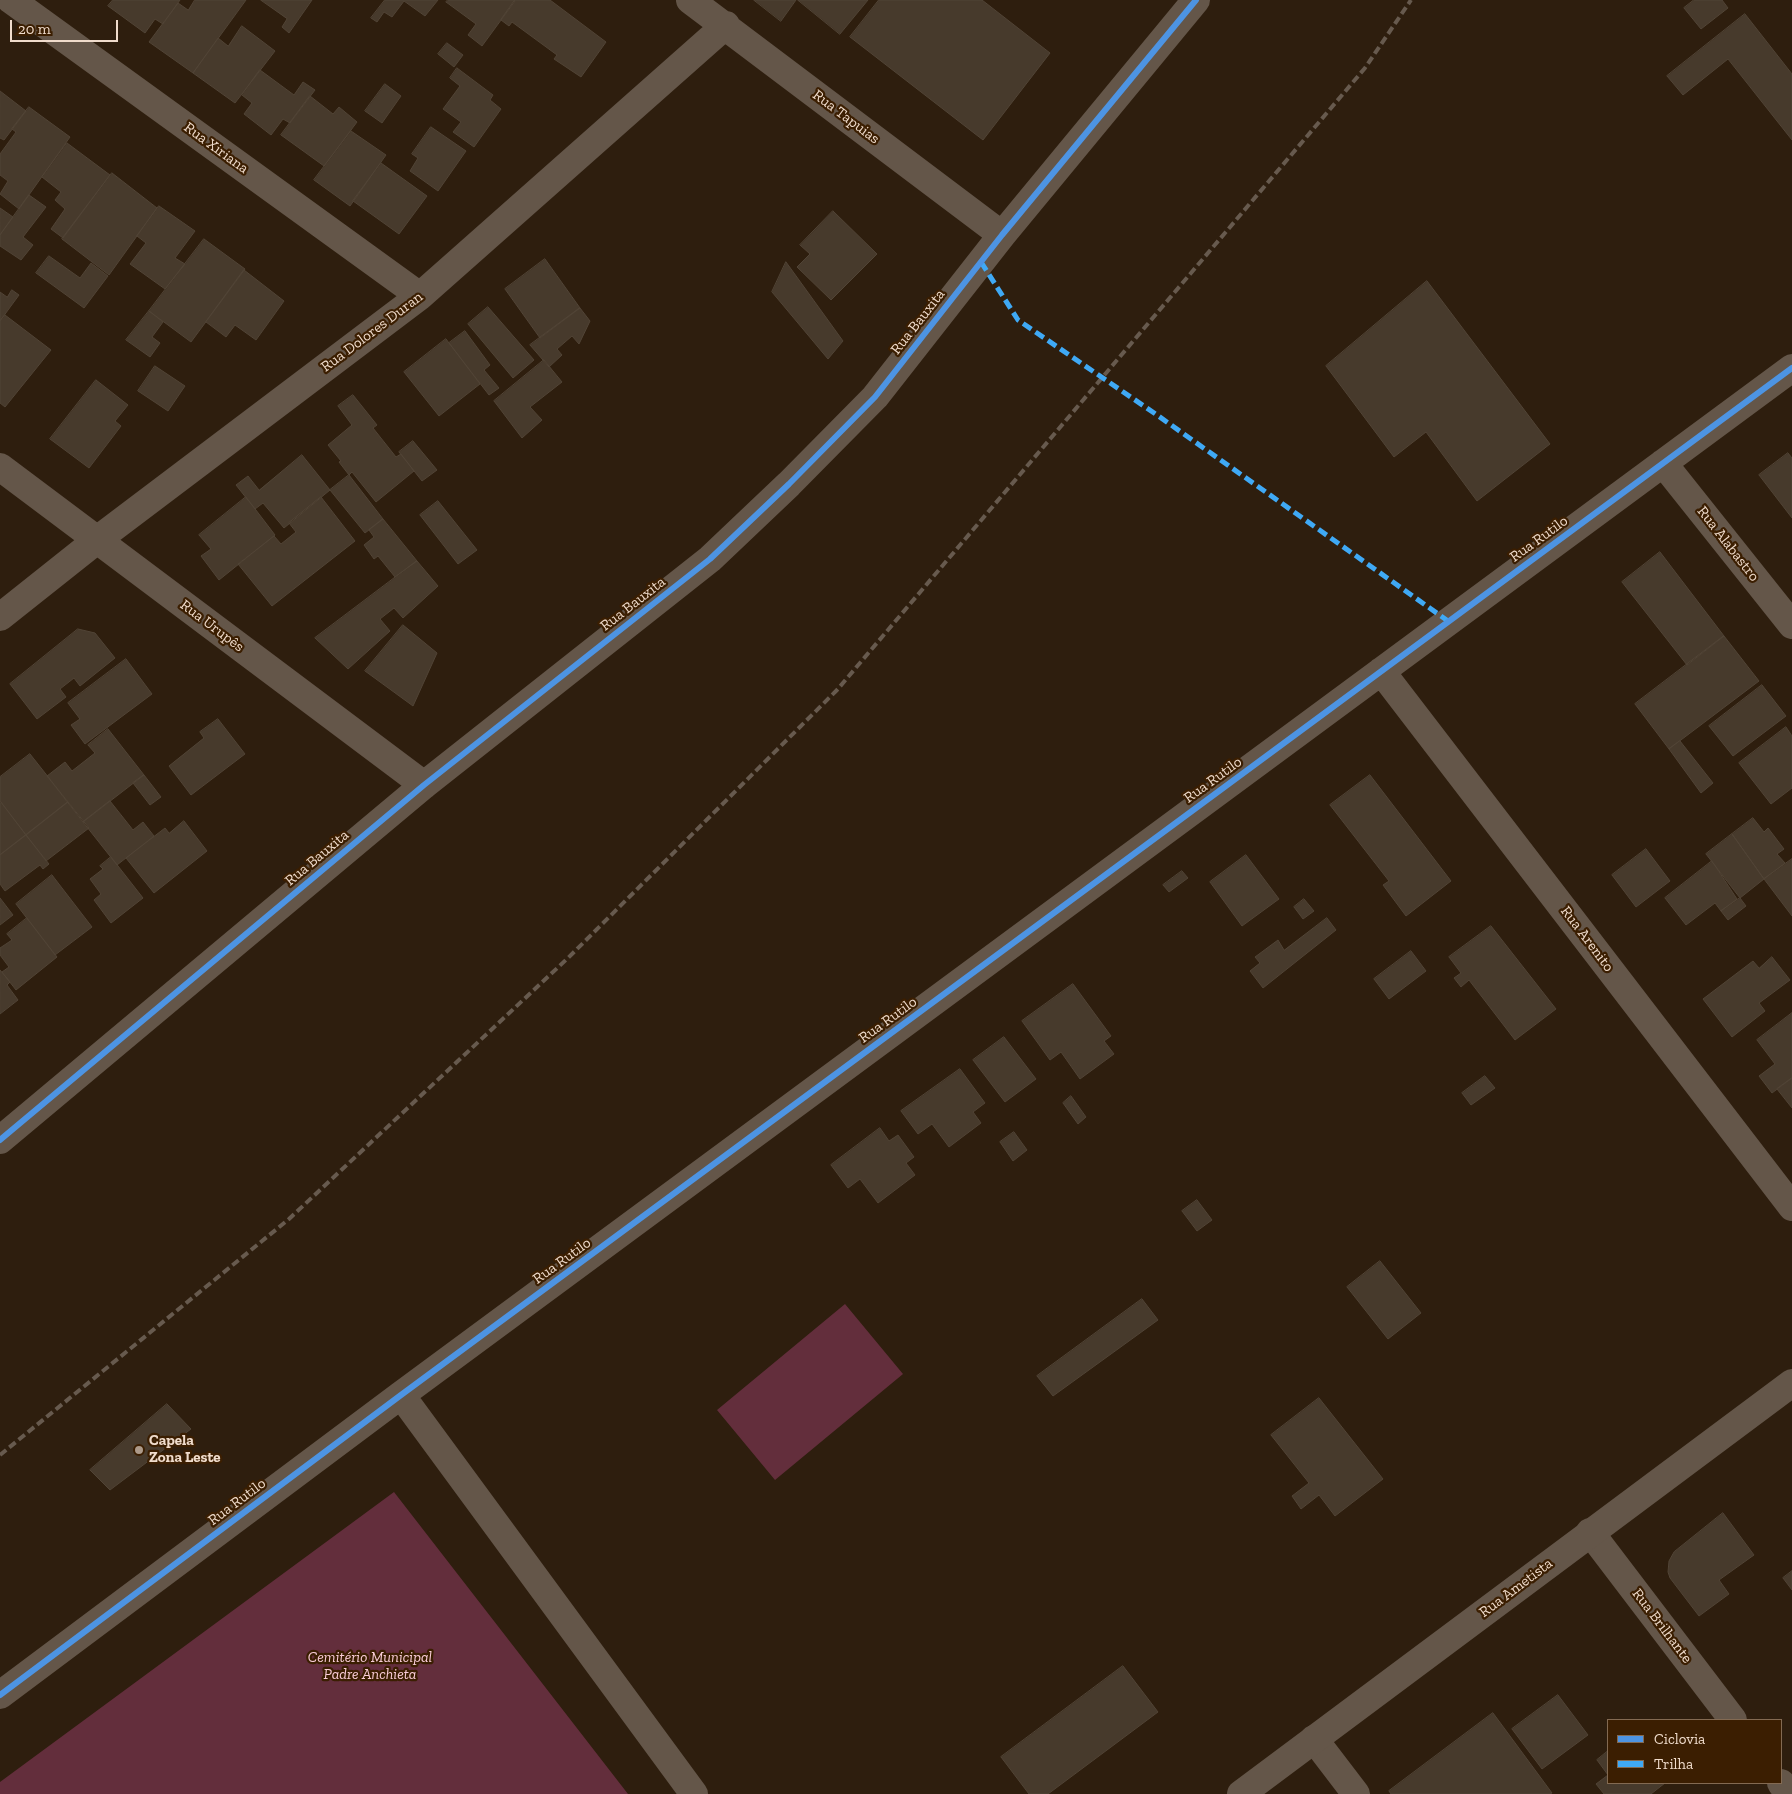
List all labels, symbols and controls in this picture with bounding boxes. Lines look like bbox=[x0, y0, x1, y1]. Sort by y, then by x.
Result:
scale bar bbox=[12, 10, 120, 42]
text: 20 m bbox=[18, 20, 51, 38]
street label: Rua Tapuias bbox=[809, 86, 883, 148]
street label: Rua Xiriana bbox=[180, 119, 252, 177]
street label: Rua Bauxita bbox=[887, 286, 949, 358]
street label: Rua Dolores Duran bbox=[318, 288, 426, 376]
street label: Rua Alabastro bbox=[1693, 503, 1763, 585]
street label: Rua Rutilo bbox=[1506, 512, 1572, 566]
street label: Rua Bauxita bbox=[597, 573, 669, 635]
street label: Rua Urupês bbox=[177, 596, 247, 656]
street label: Rua Rutilo bbox=[1180, 753, 1246, 807]
street label: Rua Bauxita bbox=[281, 826, 353, 890]
street label: Rua Arenito bbox=[1557, 903, 1617, 975]
street label: Rua Rutilo bbox=[855, 993, 921, 1047]
street label: Rua Rutilo bbox=[529, 1234, 595, 1288]
place label: Capela Zona Leste bbox=[149, 1432, 221, 1467]
marker: Capela Zona Leste bbox=[133, 1444, 145, 1456]
street label: Rua Rutilo bbox=[205, 1475, 269, 1529]
street label: Rua Ametista bbox=[1476, 1555, 1556, 1621]
street label: Rua Brilhante bbox=[1628, 1585, 1696, 1667]
park label: Cemitério Municipal Padre Anchieta bbox=[308, 1649, 432, 1684]
legend bbox=[1607, 1719, 1782, 1784]
text: Ciclovia bbox=[1654, 1730, 1705, 1748]
text: Trilha bbox=[1654, 1755, 1693, 1773]

